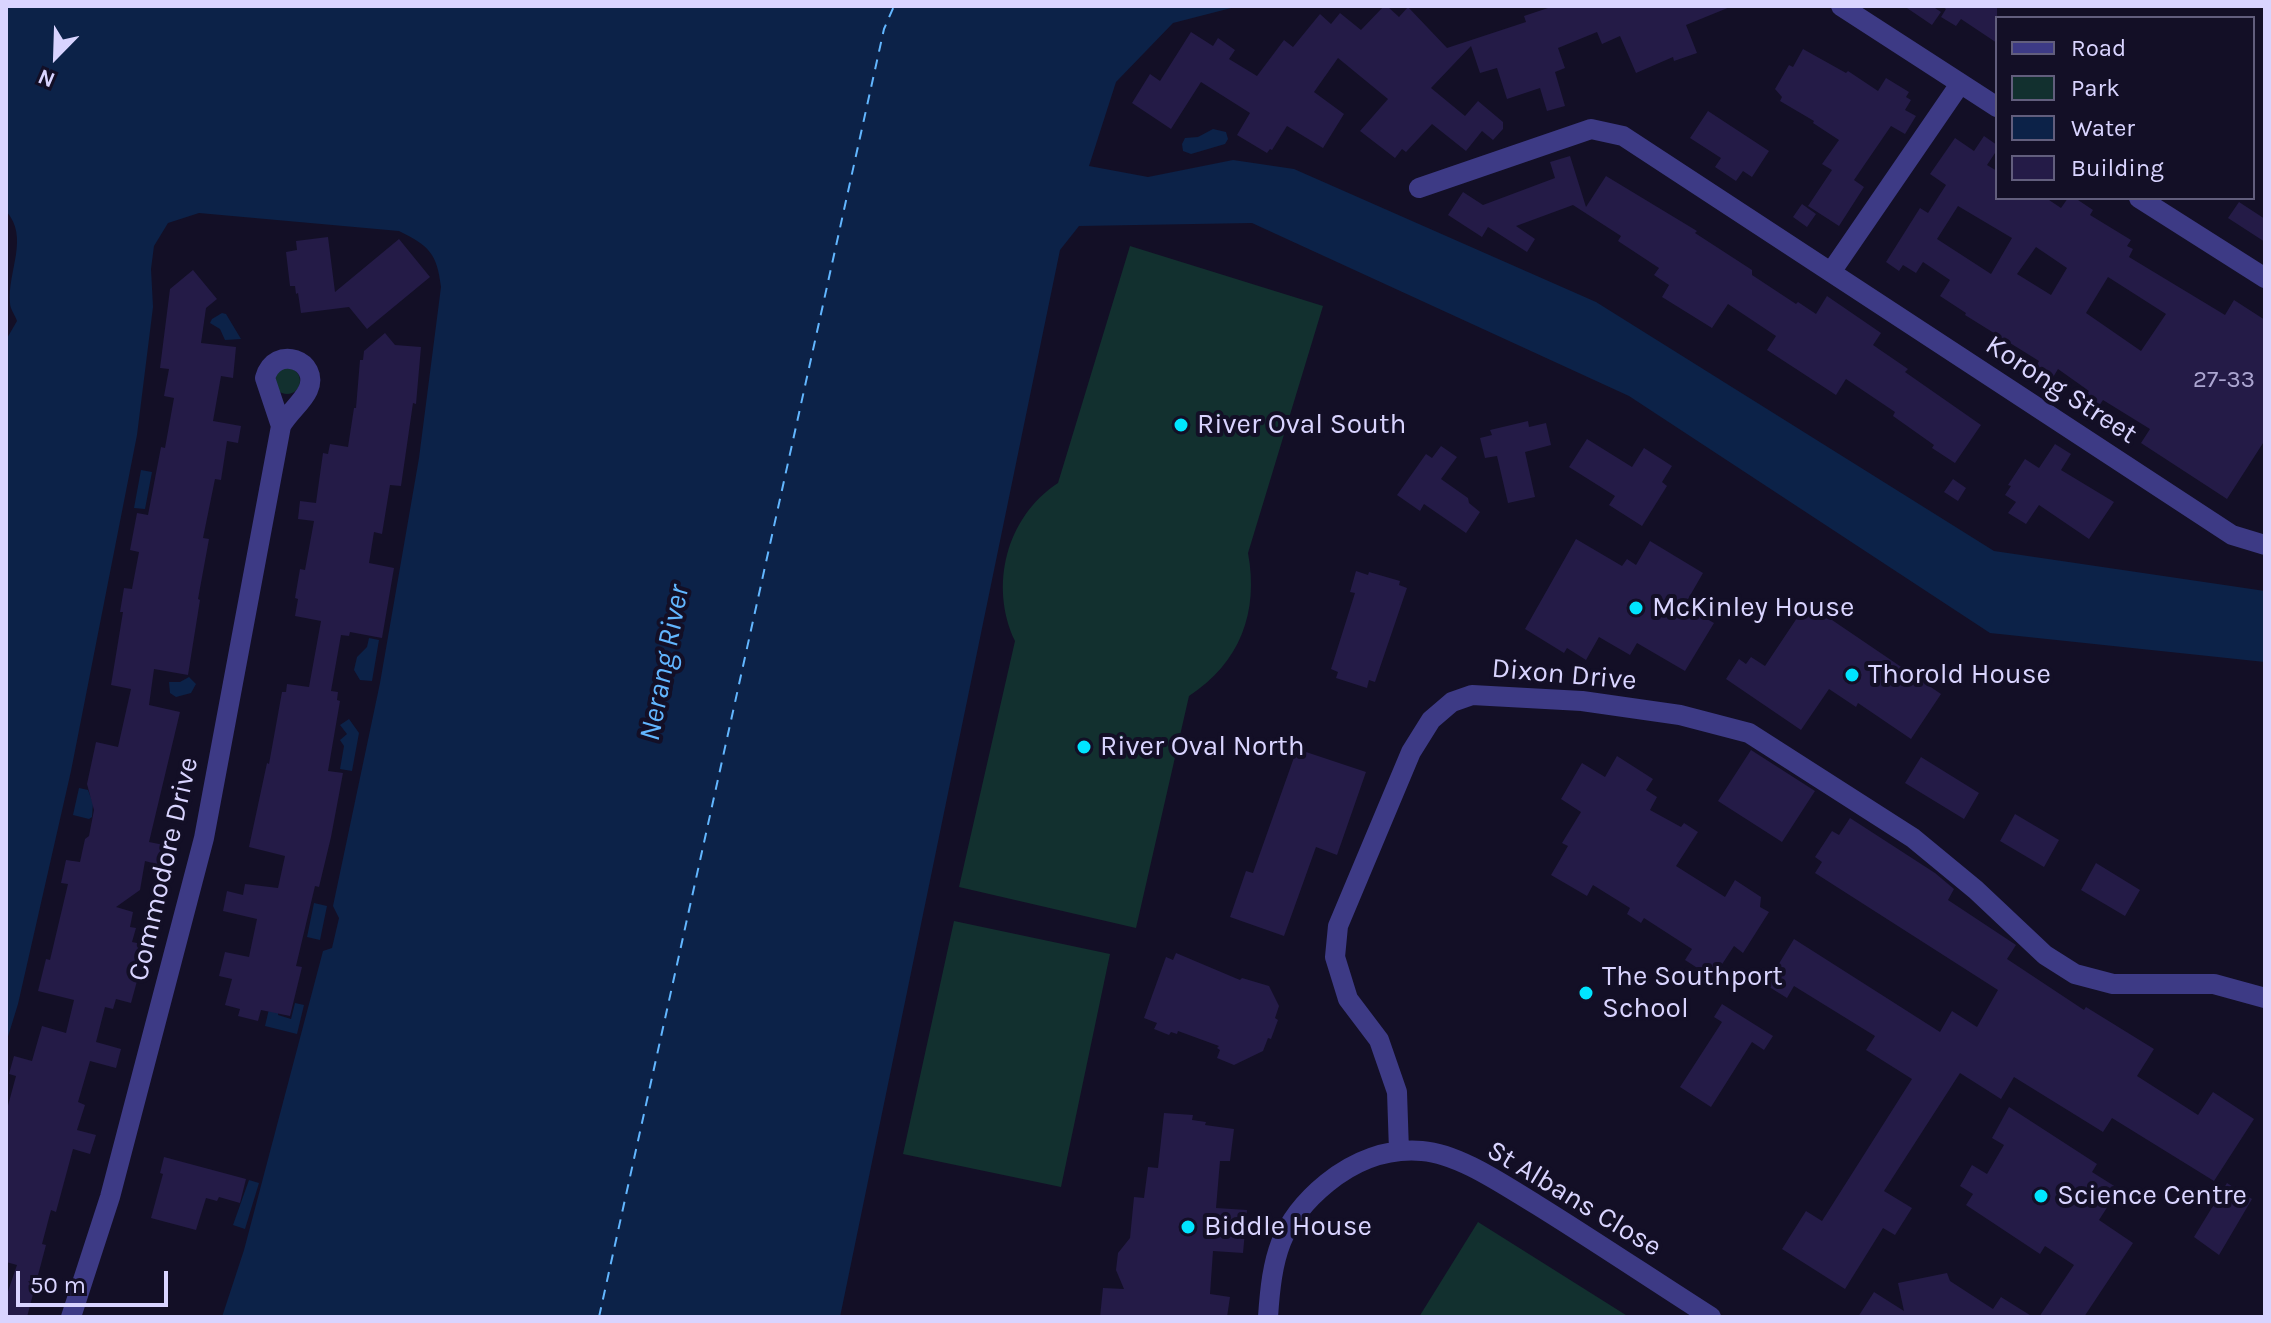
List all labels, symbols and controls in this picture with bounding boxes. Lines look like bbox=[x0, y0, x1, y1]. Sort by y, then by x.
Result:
north arrow bbox=[16, 16, 96, 96]
legend bbox=[1995, 16, 2255, 200]
text: Road bbox=[2071, 34, 2126, 62]
text: N bbox=[34, 63, 59, 93]
text: Park bbox=[2071, 74, 2120, 102]
text: Water bbox=[2071, 114, 2135, 142]
text: Building bbox=[2071, 154, 2164, 182]
street label: Korong Street bbox=[1979, 329, 2143, 451]
house number: 27-33 bbox=[2193, 366, 2255, 394]
place label: River Oval South bbox=[1197, 408, 1406, 442]
marker: River Oval South bbox=[1172, 416, 1190, 434]
water label: Nerang River bbox=[632, 582, 698, 744]
place label: McKinley House bbox=[1652, 591, 1854, 625]
marker: McKinley House bbox=[1627, 599, 1645, 617]
street label: Dixon Drive bbox=[1490, 652, 1638, 698]
place label: Thorold House bbox=[1868, 658, 2051, 692]
marker: Thorold House bbox=[1843, 666, 1861, 684]
place label: River Oval North bbox=[1100, 730, 1305, 764]
marker: River Oval North bbox=[1075, 738, 1093, 756]
street label: Commodore Drive bbox=[122, 754, 206, 984]
place label: The Southport School bbox=[1602, 960, 1783, 1026]
marker: The Southport School bbox=[1577, 984, 1595, 1002]
street label: St Albans Close bbox=[1481, 1134, 1667, 1264]
place label: Science Centre bbox=[2057, 1179, 2247, 1213]
marker: Science Centre bbox=[2032, 1187, 2050, 1205]
place label: Biddle House bbox=[1204, 1210, 1372, 1244]
marker: Biddle House bbox=[1179, 1218, 1197, 1236]
scale bar bbox=[20, 1255, 172, 1305]
text: 50 m bbox=[30, 1271, 86, 1299]

